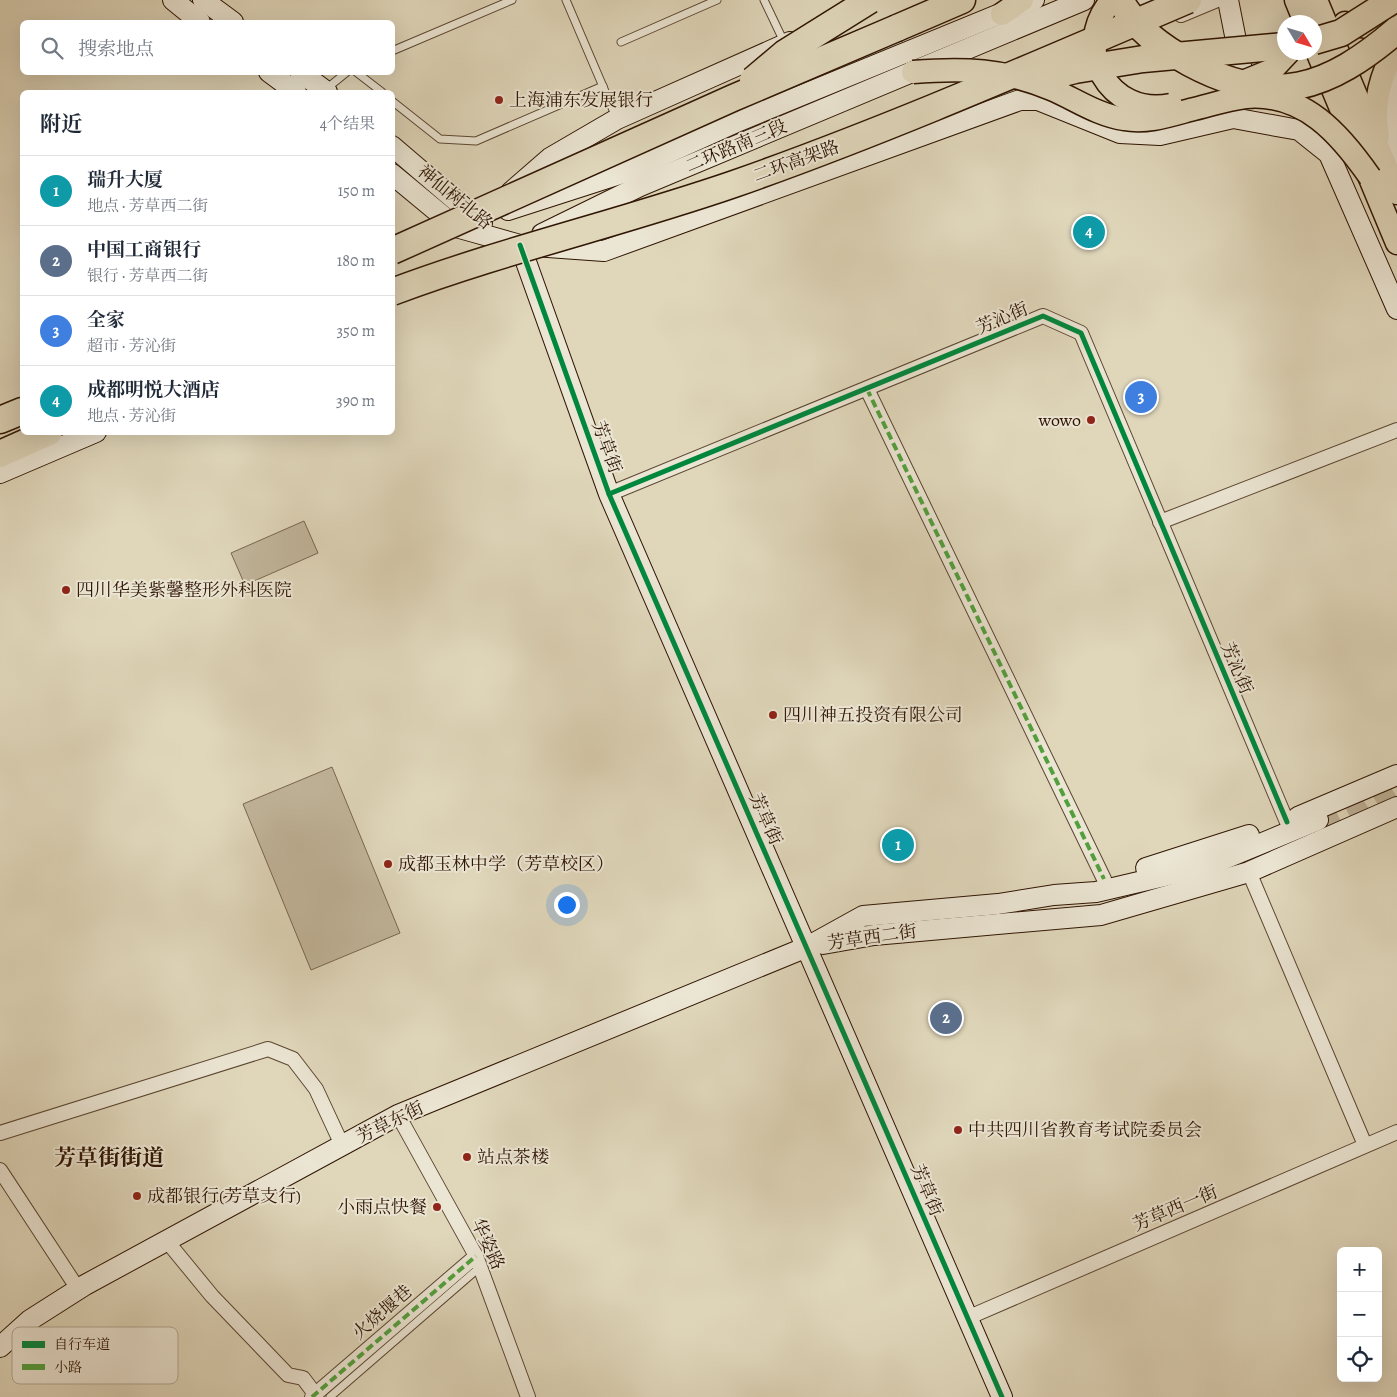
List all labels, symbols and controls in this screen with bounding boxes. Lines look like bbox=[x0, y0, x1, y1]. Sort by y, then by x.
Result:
north arrow bbox=[1277, 15, 1322, 60]
search box bbox=[20, 20, 395, 75]
icon: search bbox=[38, 34, 66, 62]
text: 搜索地点 bbox=[78, 36, 154, 62]
place label: 上海浦东发展银行 bbox=[509, 88, 653, 112]
marker: 上海浦东发展银行 bbox=[493, 94, 505, 106]
text: 附近 bbox=[40, 110, 82, 138]
text: 4个结果 bbox=[320, 113, 375, 135]
street label: 二环路南三段 bbox=[682, 114, 790, 178]
street label: 二环高架路 bbox=[750, 134, 842, 188]
street label: 神仙树北路 bbox=[412, 159, 498, 235]
text: 瑞升大厦 bbox=[87, 167, 163, 193]
text: 1 bbox=[53, 180, 59, 202]
text: 150 m bbox=[338, 180, 375, 202]
text: 地点 · 芳草西二街 bbox=[87, 195, 209, 217]
pin: 4 bbox=[1073, 213, 1105, 251]
text: 中国工商银行 bbox=[87, 237, 201, 263]
text: 2 bbox=[52, 250, 60, 272]
text: 180 m bbox=[337, 250, 375, 272]
text: 银行 · 芳草西二街 bbox=[87, 265, 209, 287]
street label: 芳沁街 bbox=[972, 296, 1032, 340]
text: 全家 bbox=[87, 307, 125, 333]
text: 3 bbox=[53, 320, 59, 342]
text: 350 m bbox=[336, 320, 375, 342]
text: 超市 · 芳沁街 bbox=[87, 335, 177, 357]
text: 成都明悦大酒店 bbox=[87, 377, 220, 403]
pin: 3 bbox=[1125, 378, 1157, 416]
text: 4 bbox=[52, 390, 60, 412]
text: 390 m bbox=[336, 390, 375, 412]
text: 地点 · 芳沁街 bbox=[87, 405, 177, 427]
place label: wowo bbox=[1038, 408, 1081, 432]
marker: wowo bbox=[1085, 414, 1097, 426]
street label: 芳草街 bbox=[586, 418, 628, 476]
place label: 四川华美紫馨整形外科医院 bbox=[76, 578, 292, 602]
marker: 四川华美紫馨整形外科医院 bbox=[60, 584, 72, 596]
street label: 芳沁街 bbox=[1215, 638, 1259, 698]
place label: 四川神五投资有限公司 bbox=[783, 703, 963, 727]
marker: 四川神五投资有限公司 bbox=[767, 709, 779, 721]
street label: 芳草街 bbox=[744, 789, 788, 849]
pin: 1 bbox=[882, 826, 914, 864]
place label: 成都玉林中学（芳草校区） bbox=[398, 852, 614, 876]
marker: 成都玉林中学（芳草校区） bbox=[382, 858, 394, 870]
your location bbox=[554, 892, 580, 918]
street label: 芳草西二街 bbox=[826, 919, 918, 955]
pin: 2 bbox=[930, 999, 962, 1037]
street label: 芳草东街 bbox=[352, 1095, 428, 1149]
place label: 中共四川省教育考试院委员会 bbox=[968, 1118, 1202, 1142]
marker: 中共四川省教育考试院委员会 bbox=[952, 1124, 964, 1136]
district label: 芳草街街道 bbox=[54, 1143, 164, 1173]
place label: 站点茶楼 bbox=[477, 1145, 549, 1169]
marker: 站点茶楼 bbox=[461, 1151, 473, 1163]
street label: 芳草街 bbox=[905, 1160, 949, 1220]
street label: 芳草西一街 bbox=[1129, 1179, 1221, 1237]
place label: 成都银行(芳草支行) bbox=[147, 1184, 301, 1208]
marker: 成都银行(芳草支行) bbox=[131, 1190, 143, 1202]
place label: 小雨点快餐 bbox=[337, 1195, 427, 1219]
marker: 小雨点快餐 bbox=[431, 1201, 443, 1213]
street label: 华姿路 bbox=[466, 1214, 510, 1274]
map controls bbox=[1337, 1247, 1382, 1382]
button: + bbox=[1337, 1247, 1382, 1292]
street label: 火烧堰巷 bbox=[347, 1279, 417, 1345]
button: − bbox=[1337, 1292, 1382, 1337]
legend bbox=[12, 1327, 178, 1384]
text: 自行车道 bbox=[54, 1335, 110, 1354]
button: locate bbox=[1337, 1337, 1382, 1382]
text: 小路 bbox=[54, 1358, 82, 1377]

